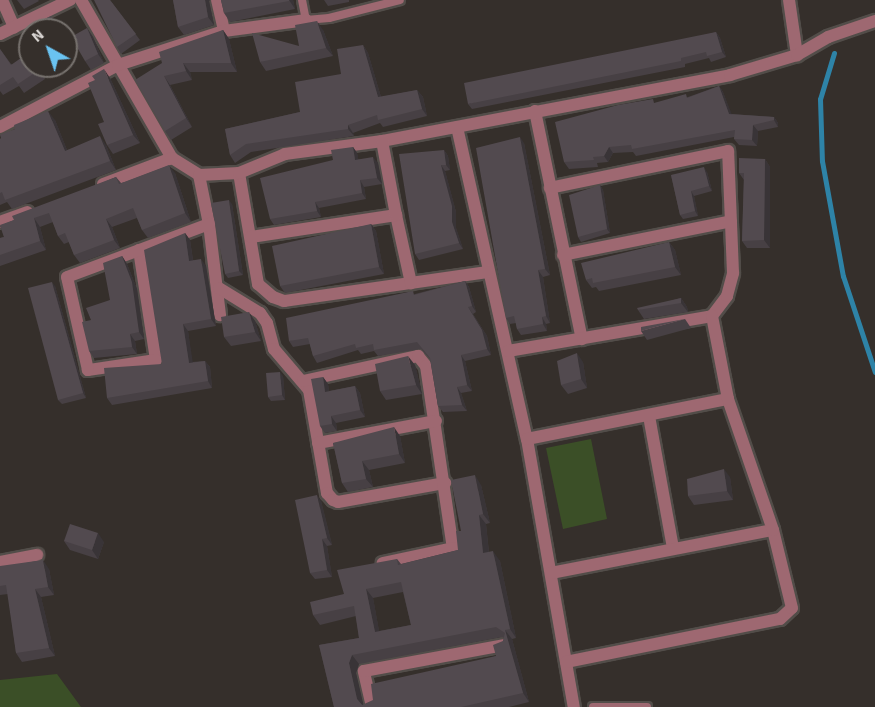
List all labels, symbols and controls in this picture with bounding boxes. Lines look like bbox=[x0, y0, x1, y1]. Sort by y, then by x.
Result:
north arrow bbox=[18, 18, 78, 78]
text: N bbox=[27, 24, 49, 48]

